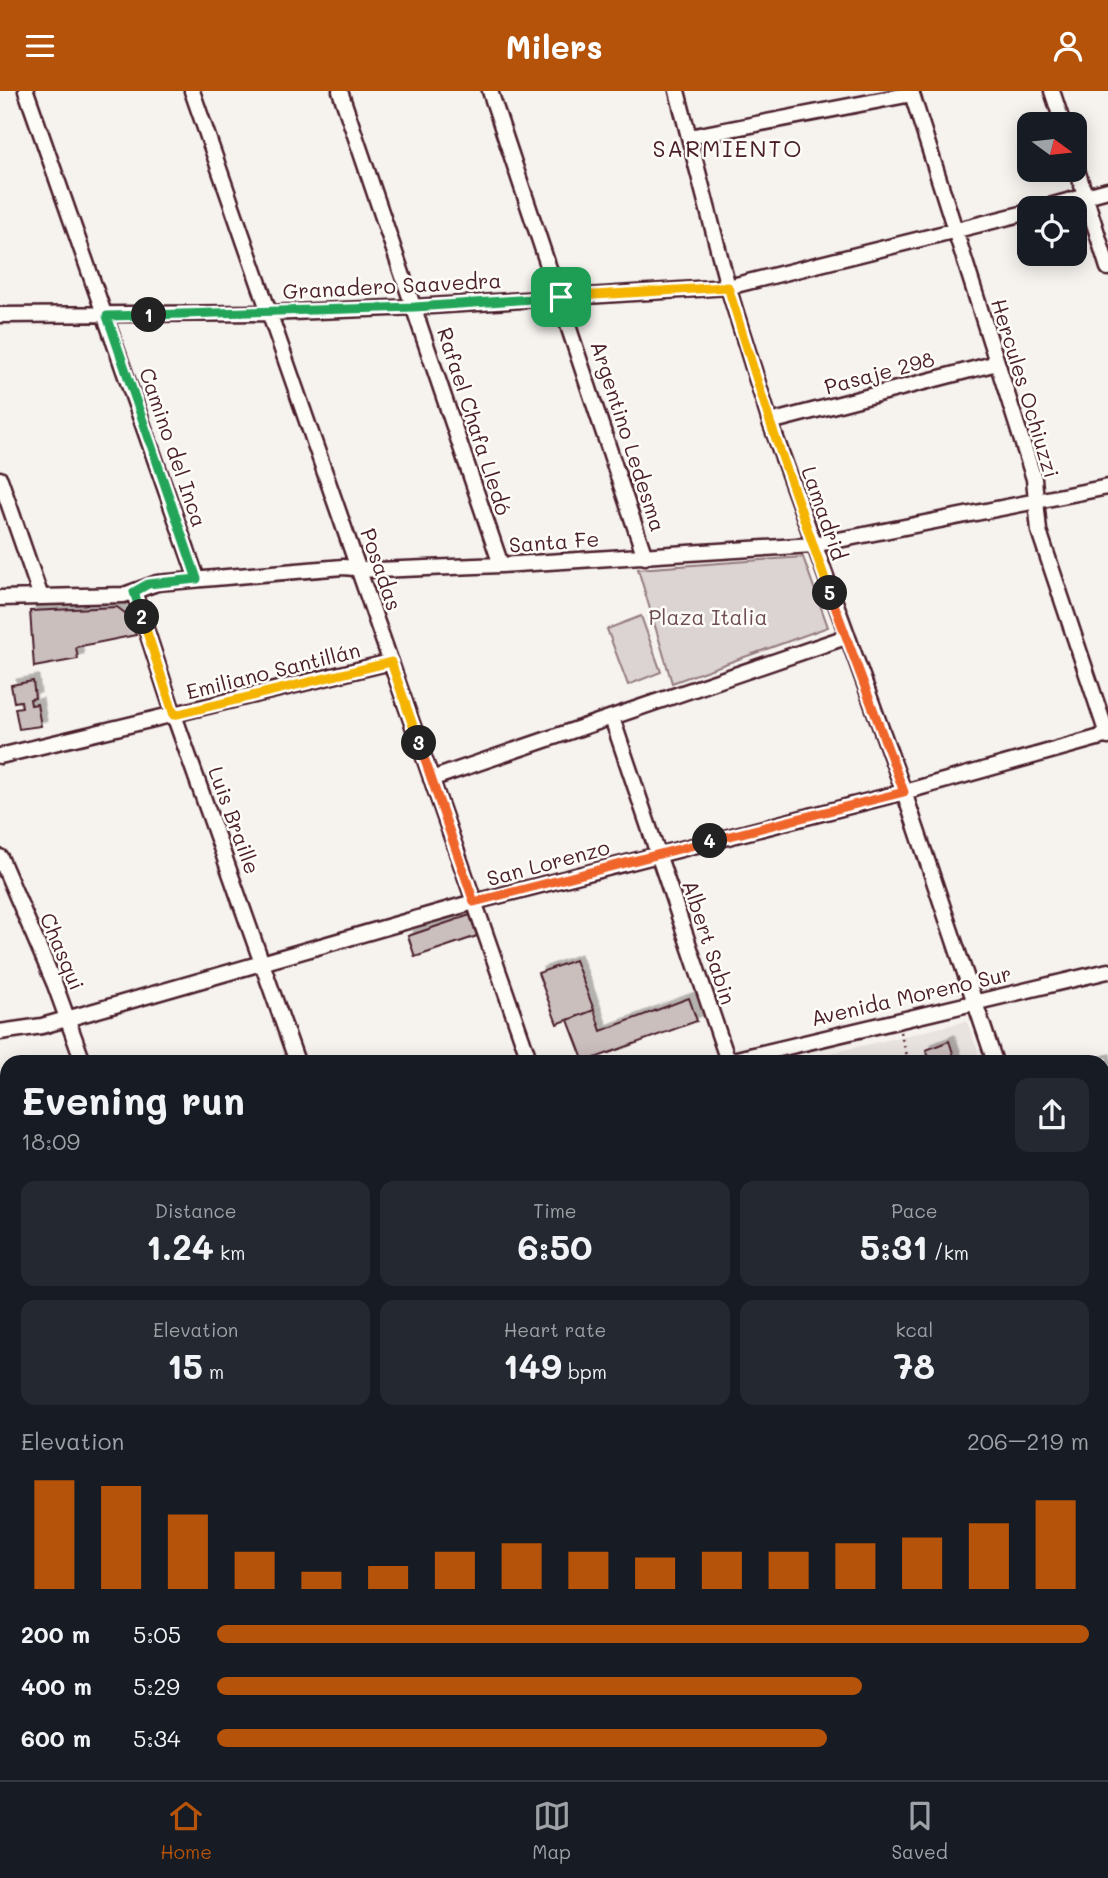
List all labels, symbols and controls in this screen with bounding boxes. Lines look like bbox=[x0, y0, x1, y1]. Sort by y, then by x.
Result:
text: Milers bbox=[505, 25, 603, 67]
icon: menu bbox=[21, 27, 59, 65]
icon: person bbox=[1049, 27, 1087, 65]
north arrow bbox=[1017, 112, 1087, 182]
map controls bbox=[1017, 112, 1087, 266]
district label: SARMIENTO bbox=[652, 133, 804, 163]
button: locate bbox=[1017, 196, 1087, 266]
street label: Granadero Saavedra bbox=[282, 266, 502, 304]
pin bbox=[531, 267, 591, 327]
icon: arrive bbox=[542, 278, 580, 316]
street label: Hercules Ochiuzzi bbox=[986, 295, 1066, 481]
pin: 1 bbox=[132, 297, 166, 333]
text: 1 bbox=[144, 302, 153, 327]
street label: Rafael Chafa Lledó bbox=[432, 324, 518, 518]
street label: Argentino Ledesma bbox=[585, 337, 673, 535]
street label: Pasaje 298 bbox=[821, 344, 937, 400]
street label: Camino del Inca bbox=[134, 364, 214, 530]
street label: Lamadrid bbox=[796, 462, 854, 564]
street label: Posadas bbox=[355, 524, 409, 614]
street label: Santa Fe bbox=[508, 524, 600, 558]
pin: 5 bbox=[812, 575, 848, 611]
text: 5 bbox=[824, 580, 835, 605]
pin: 2 bbox=[124, 599, 160, 635]
park label: Plaza Italia bbox=[649, 603, 767, 630]
text: 2 bbox=[136, 604, 147, 629]
street label: Emiliano Santillán bbox=[183, 635, 363, 705]
pin: 3 bbox=[402, 725, 436, 761]
text: 3 bbox=[413, 730, 424, 755]
street label: Luis Braille bbox=[203, 763, 267, 877]
pin: 4 bbox=[692, 823, 728, 859]
text: 4 bbox=[703, 828, 716, 853]
street label: San Lorenzo bbox=[484, 833, 612, 891]
street label: Albert Sabin bbox=[677, 876, 743, 1008]
street label: Chasqui bbox=[35, 908, 91, 994]
street label: Avenida Moreno Sur bbox=[808, 959, 1014, 1031]
text: Evening run bbox=[21, 1075, 245, 1125]
button: share bbox=[1015, 1078, 1089, 1152]
text: 18:09 bbox=[21, 1126, 80, 1156]
text: Distance bbox=[155, 1198, 237, 1223]
text: Time bbox=[533, 1198, 577, 1223]
text: Pace bbox=[891, 1198, 938, 1223]
text: 1.24 bbox=[146, 1223, 214, 1269]
text: 6:50 bbox=[517, 1223, 593, 1269]
text: 5:31 bbox=[860, 1223, 928, 1269]
text: km bbox=[214, 1240, 245, 1265]
text: /km bbox=[928, 1240, 969, 1265]
text: Elevation bbox=[153, 1317, 238, 1342]
text: Heart rate bbox=[504, 1317, 606, 1342]
text: kcal bbox=[895, 1317, 933, 1342]
text: 15 bbox=[167, 1342, 203, 1388]
text: 149 bbox=[503, 1342, 562, 1388]
text: 78 bbox=[894, 1342, 935, 1388]
text: m bbox=[203, 1359, 224, 1384]
text: bpm bbox=[562, 1359, 607, 1384]
text: Elevation bbox=[21, 1426, 124, 1456]
text: 206–219 m bbox=[967, 1426, 1089, 1456]
text: 200 m bbox=[21, 1619, 90, 1649]
text: 5:05 bbox=[133, 1619, 181, 1649]
text: 400 m bbox=[21, 1671, 92, 1701]
text: 5:29 bbox=[133, 1671, 180, 1701]
text: 600 m bbox=[21, 1723, 91, 1753]
text: 5:34 bbox=[133, 1723, 181, 1753]
tab: Home bbox=[160, 1797, 212, 1864]
tab: Map bbox=[532, 1797, 571, 1864]
tab: Saved bbox=[891, 1797, 948, 1864]

